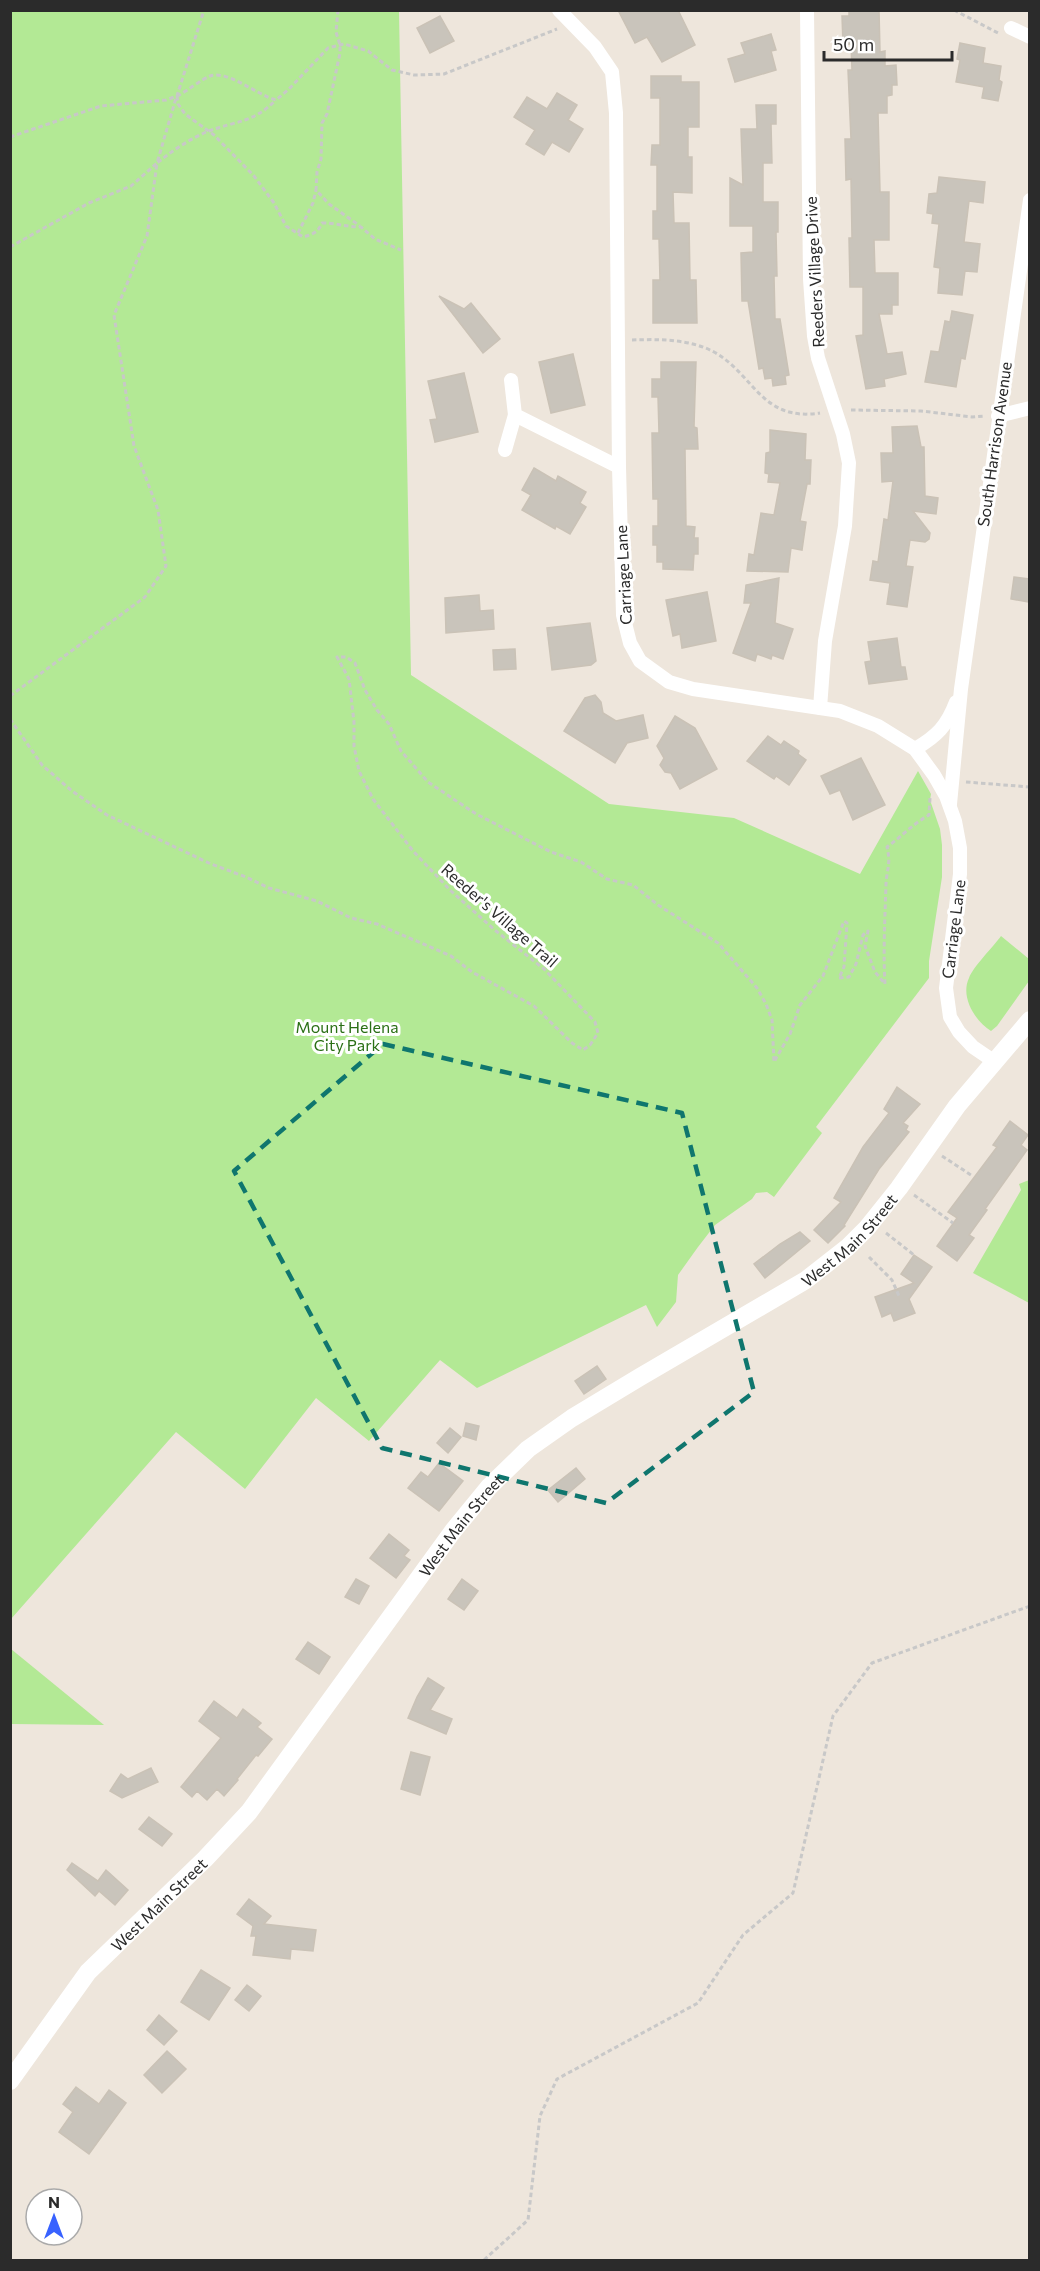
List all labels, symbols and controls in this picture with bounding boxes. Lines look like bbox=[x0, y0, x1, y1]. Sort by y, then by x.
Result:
scale bar bbox=[824, 24, 952, 62]
text: 50 m bbox=[833, 33, 874, 55]
street label: Reeders Village Drive bbox=[801, 196, 827, 348]
street label: South Harrison Avenue bbox=[973, 360, 1015, 528]
street label: Carriage Lane bbox=[611, 525, 635, 625]
street label: Reeder's Village Trail bbox=[438, 859, 562, 971]
street label: Carriage Lane bbox=[937, 878, 969, 980]
park label: Mount Helena City Park bbox=[295, 1017, 399, 1054]
street label: West Main Street bbox=[797, 1189, 901, 1290]
street label: West Main Street bbox=[414, 1469, 507, 1580]
street label: West Main Street bbox=[107, 1853, 211, 1954]
north arrow bbox=[24, 2187, 84, 2247]
text: N bbox=[48, 2192, 60, 2211]

